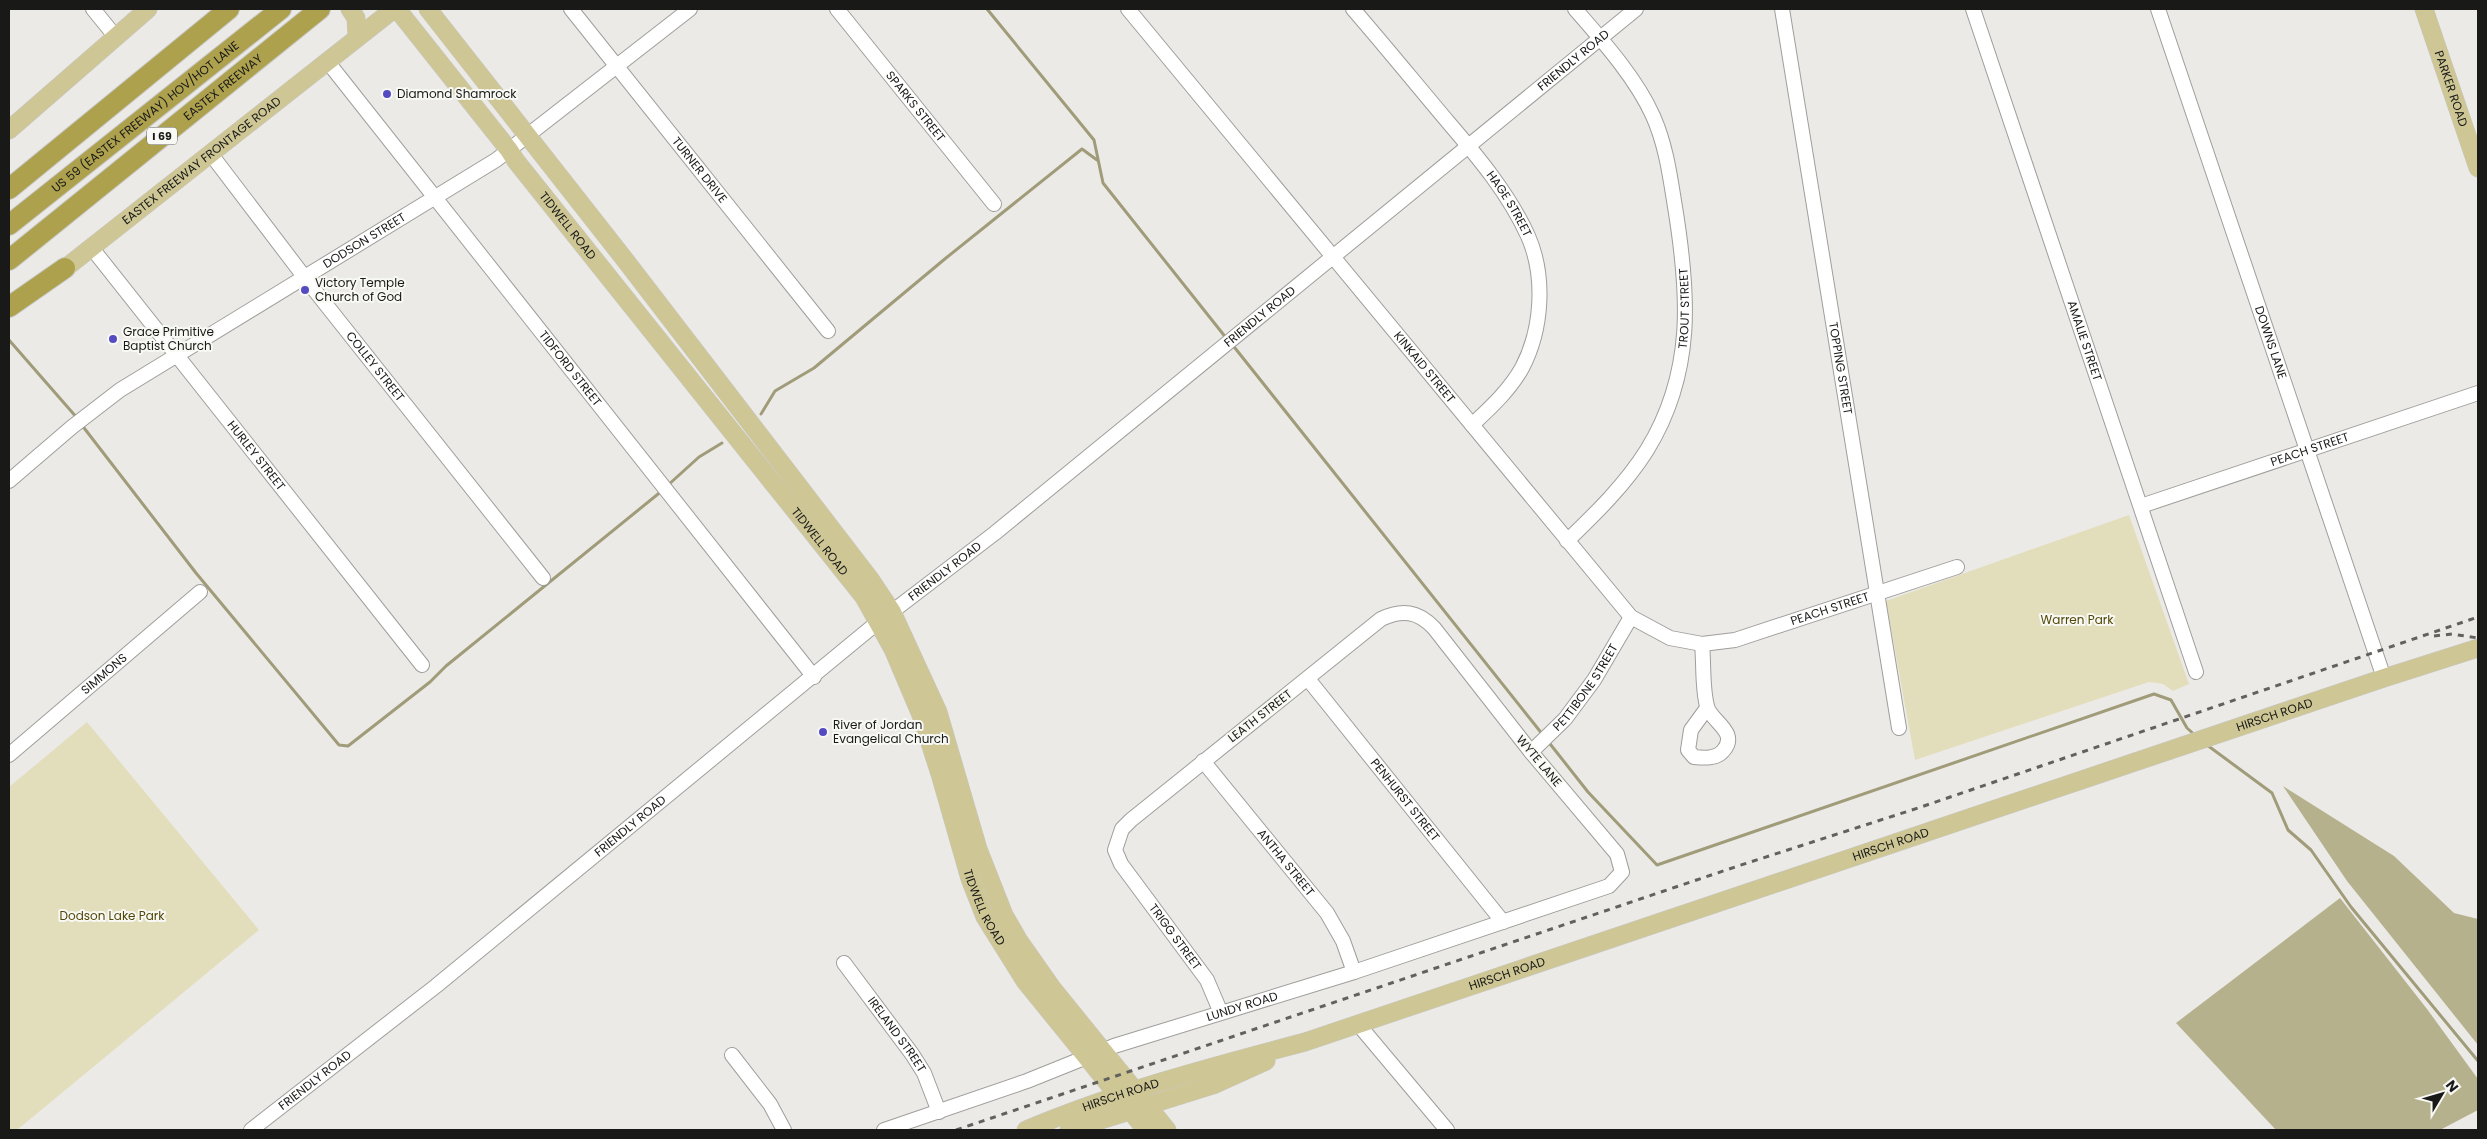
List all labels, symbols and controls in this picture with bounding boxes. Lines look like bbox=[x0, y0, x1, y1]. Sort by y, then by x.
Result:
street label: FRIENDLY ROAD bbox=[1534, 25, 1613, 94]
street label: US 59 (EASTEX FREEWAY) HOV/HOT LANE bbox=[48, 37, 242, 196]
street label: PARKER ROAD bbox=[2431, 48, 2472, 129]
street label: EASTEX FREEWAY bbox=[180, 50, 266, 124]
street label: SPARKS STREET bbox=[882, 67, 950, 145]
place label: Diamond Shamrock bbox=[397, 85, 517, 102]
marker: Diamond Shamrock bbox=[381, 88, 393, 100]
street label: EASTEX FREEWAY FRONTAGE ROAD bbox=[118, 92, 284, 228]
road number: I 69 bbox=[147, 128, 177, 144]
street label: TURNER DRIVE bbox=[668, 133, 732, 206]
street label: HAGE STREET bbox=[1483, 167, 1536, 240]
street label: TIDWELL ROAD bbox=[536, 188, 601, 263]
street label: DODSON STREET bbox=[319, 208, 409, 272]
street label: TROUT STREET bbox=[1674, 267, 1693, 350]
place label: Victory Temple Church of God bbox=[315, 274, 405, 305]
street label: FRIENDLY ROAD bbox=[1220, 282, 1299, 351]
marker: Victory Temple Church of God bbox=[299, 284, 311, 296]
street label: AMALIE STREET bbox=[2064, 298, 2107, 383]
street label: DOWNS LANE bbox=[2251, 303, 2291, 381]
street label: TOPPING STREET bbox=[1825, 321, 1857, 416]
place label: Grace Primitive Baptist Church bbox=[123, 323, 214, 354]
street label: TIDFORD STREET bbox=[535, 327, 606, 410]
street label: COLLEY STREET bbox=[342, 328, 409, 405]
street label: KINKAID STREET bbox=[1390, 328, 1460, 407]
marker: Grace Primitive Baptist Church bbox=[107, 333, 119, 345]
street label: HURLEY STREET bbox=[223, 417, 290, 494]
street label: PEACH STREET bbox=[2268, 428, 2351, 470]
street label: TIDWELL ROAD bbox=[788, 504, 853, 579]
street label: FRIENDLY ROAD bbox=[904, 537, 985, 604]
street label: PEACH STREET bbox=[1788, 587, 1872, 629]
park label: Warren Park bbox=[2041, 611, 2114, 628]
street label: PETTIBONE STREET bbox=[1549, 640, 1622, 735]
street label: SIMMONS bbox=[77, 649, 130, 698]
street label: LEATH STREET bbox=[1224, 685, 1296, 746]
street label: HIRSCH ROAD bbox=[2234, 694, 2315, 735]
place label: River of Jordan Evangelical Church bbox=[833, 716, 949, 747]
marker: River of Jordan Evangelical Church bbox=[817, 726, 829, 738]
street label: WYTE LANE bbox=[1513, 731, 1566, 790]
street label: PENHURST STREET bbox=[1367, 755, 1444, 845]
street label: FRIENDLY ROAD bbox=[590, 791, 669, 860]
street label: HIRSCH ROAD bbox=[1850, 823, 1931, 865]
street label: ANTHA STREET bbox=[1254, 825, 1319, 900]
street label: TIDWELL ROAD bbox=[960, 867, 1010, 948]
street label: TRIGG STREET bbox=[1145, 900, 1206, 974]
park label: Dodson Lake Park bbox=[60, 907, 165, 924]
street label: HIRSCH ROAD bbox=[1466, 953, 1547, 994]
street label: LUNDY ROAD bbox=[1204, 987, 1280, 1025]
street label: IRELAND STREET bbox=[864, 993, 931, 1076]
street label: FRIENDLY ROAD bbox=[275, 1046, 355, 1114]
north arrow bbox=[2417, 1069, 2467, 1119]
street label: HIRSCH ROAD bbox=[1080, 1074, 1161, 1115]
text: N bbox=[2441, 1076, 2463, 1096]

